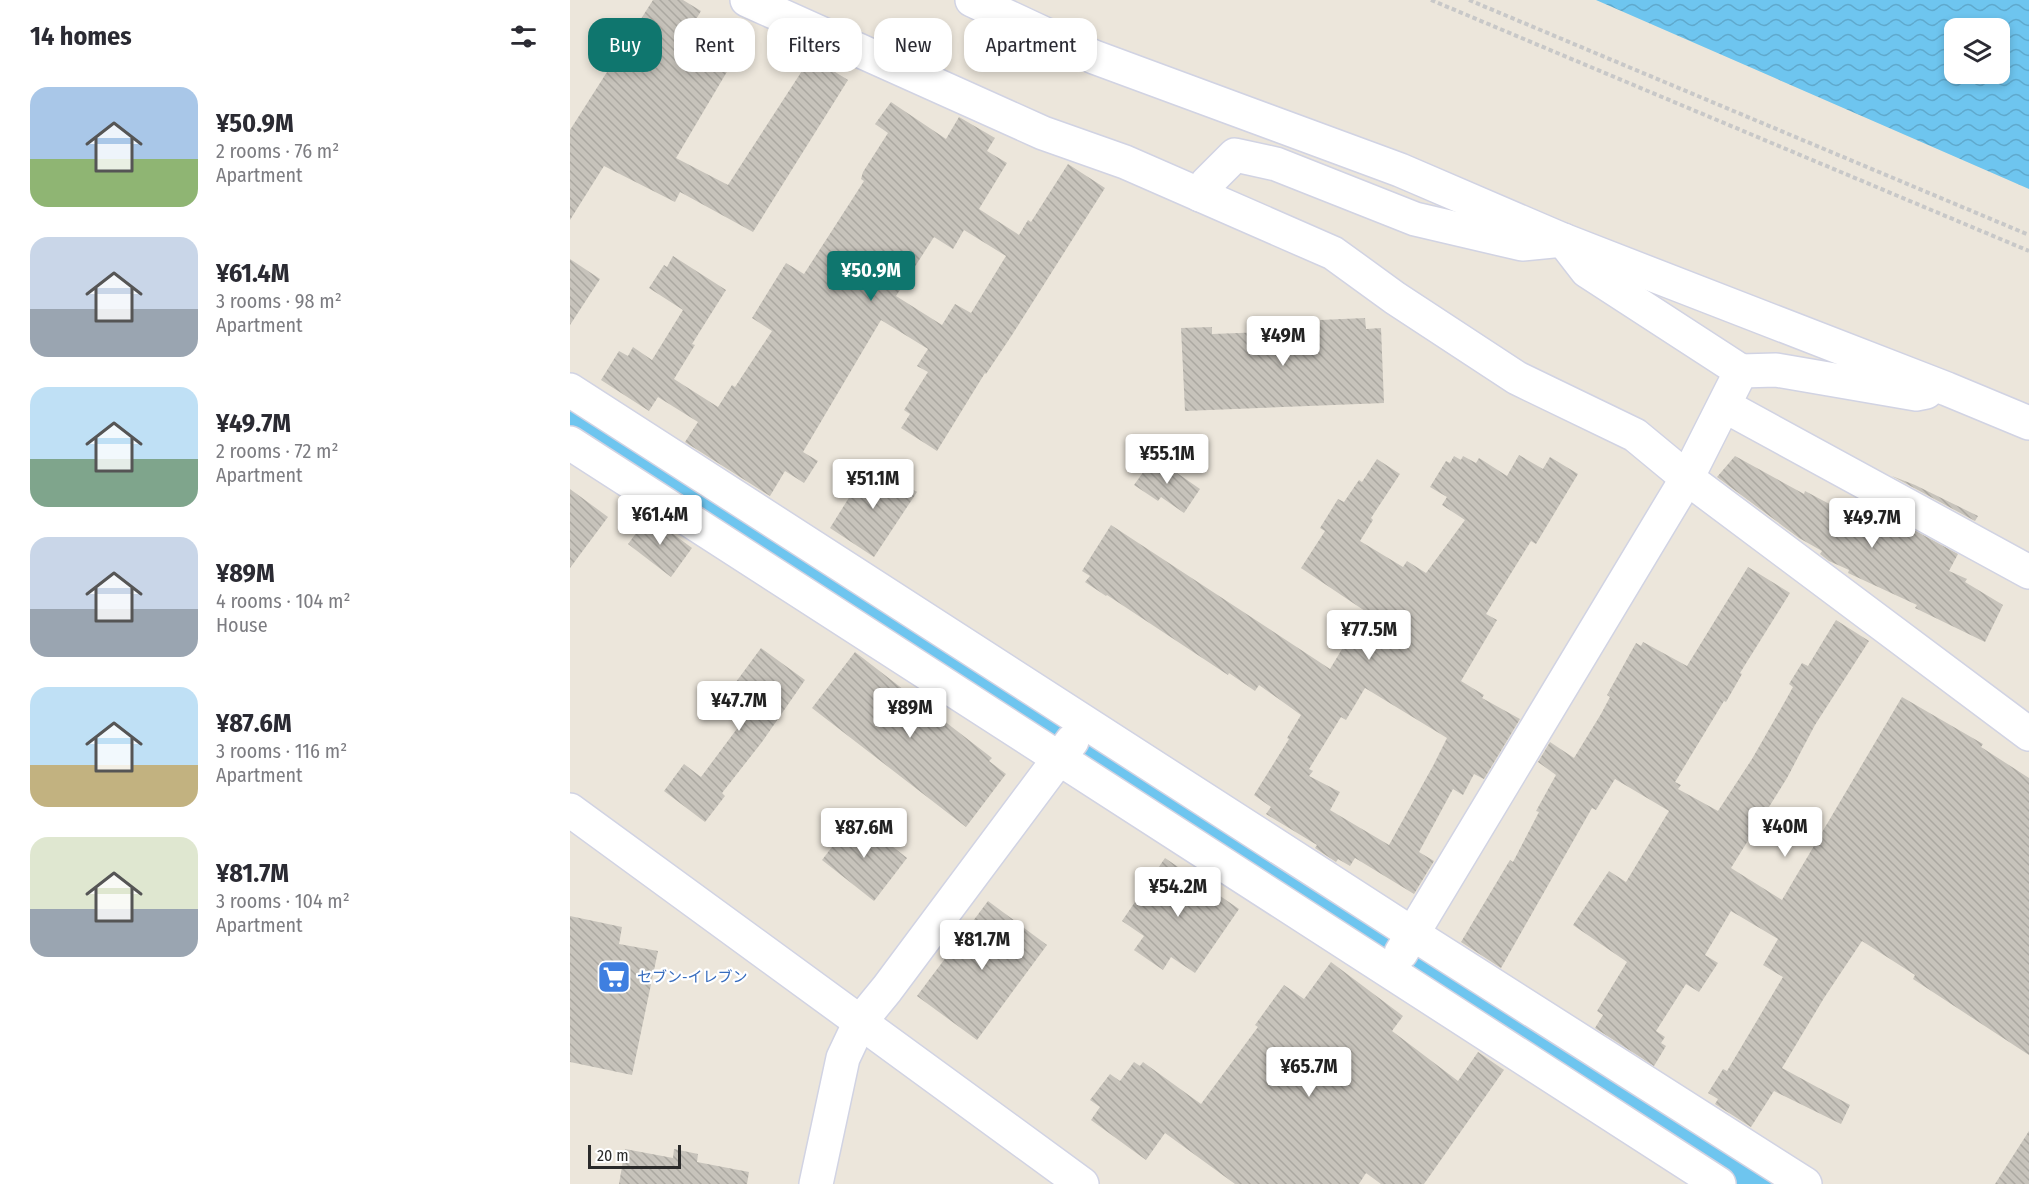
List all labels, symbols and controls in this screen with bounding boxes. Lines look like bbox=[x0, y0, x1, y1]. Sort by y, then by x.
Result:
chip: Buy bbox=[588, 18, 662, 72]
chip: Rent bbox=[674, 18, 755, 72]
chip: Filters bbox=[767, 18, 862, 72]
chip: New bbox=[874, 18, 952, 72]
chip: Apartment bbox=[964, 18, 1097, 72]
map controls bbox=[1944, 18, 2010, 84]
button: layers bbox=[1944, 18, 2010, 84]
icon: filters bbox=[507, 20, 540, 53]
text: 14 homes bbox=[30, 21, 132, 52]
text: ¥50.9M bbox=[216, 108, 294, 139]
icon: home bbox=[78, 111, 150, 183]
text: 2 rooms · 76 m² bbox=[216, 139, 339, 163]
text: Apartment bbox=[216, 163, 303, 187]
pin: ¥50.9M bbox=[822, 251, 920, 302]
text: ¥61.4M bbox=[216, 258, 289, 289]
text: ¥50.9M bbox=[841, 258, 901, 282]
icon: home bbox=[78, 261, 150, 333]
text: 3 rooms · 98 m² bbox=[216, 289, 342, 313]
text: Apartment bbox=[216, 313, 303, 337]
pin: ¥49M bbox=[1247, 316, 1319, 367]
text: ¥49M bbox=[1261, 323, 1305, 347]
text: ¥49.7M bbox=[216, 408, 291, 439]
icon: home bbox=[78, 411, 150, 483]
pin: ¥55.1M bbox=[1118, 434, 1216, 485]
text: 2 rooms · 72 m² bbox=[216, 439, 338, 463]
text: ¥55.1M bbox=[1139, 441, 1195, 465]
pin: ¥51.1M bbox=[824, 459, 922, 510]
text: Apartment bbox=[216, 463, 303, 487]
text: ¥51.1M bbox=[847, 466, 899, 490]
pin: ¥61.4M bbox=[611, 495, 709, 546]
pin: ¥49.7M bbox=[1823, 498, 1921, 549]
text: ¥61.4M bbox=[632, 502, 688, 526]
text: ¥49.7M bbox=[1843, 505, 1901, 529]
text: ¥89M bbox=[216, 558, 275, 589]
icon: home bbox=[78, 561, 150, 633]
text: 4 rooms · 104 m² bbox=[216, 589, 351, 613]
pin: ¥77.5M bbox=[1320, 610, 1418, 661]
text: House bbox=[216, 613, 268, 637]
text: ¥77.5M bbox=[1341, 617, 1397, 641]
pin: ¥47.7M bbox=[690, 681, 788, 732]
text: ¥47.7M bbox=[711, 688, 767, 712]
pin: ¥89M bbox=[874, 688, 946, 739]
text: ¥89M bbox=[887, 695, 933, 719]
text: ¥87.6M bbox=[216, 708, 292, 739]
icon: home bbox=[78, 711, 150, 783]
text: 3 rooms · 116 m² bbox=[216, 739, 347, 763]
text: Apartment bbox=[216, 763, 303, 787]
pin: ¥40M bbox=[1749, 807, 1821, 858]
pin: ¥87.6M bbox=[815, 808, 913, 859]
text: ¥40M bbox=[1762, 814, 1808, 838]
text: ¥87.6M bbox=[835, 815, 893, 839]
text: ¥81.7M bbox=[216, 858, 289, 889]
icon: home bbox=[78, 861, 150, 933]
pin: ¥54.2M bbox=[1129, 867, 1227, 918]
text: ¥54.2M bbox=[1149, 874, 1207, 898]
text: 3 rooms · 104 m² bbox=[216, 889, 350, 913]
text: Apartment bbox=[216, 913, 303, 937]
pin: ¥81.7M bbox=[933, 920, 1031, 971]
text: ¥81.7M bbox=[954, 927, 1010, 951]
supermarket icon: セブン-イレブン bbox=[596, 959, 632, 995]
place label: セブン-イレブン bbox=[637, 968, 748, 986]
pin: ¥65.7M bbox=[1260, 1047, 1358, 1098]
text: ¥65.7M bbox=[1280, 1054, 1338, 1078]
scale bar bbox=[588, 1142, 681, 1170]
text: 20 m bbox=[597, 1146, 628, 1165]

